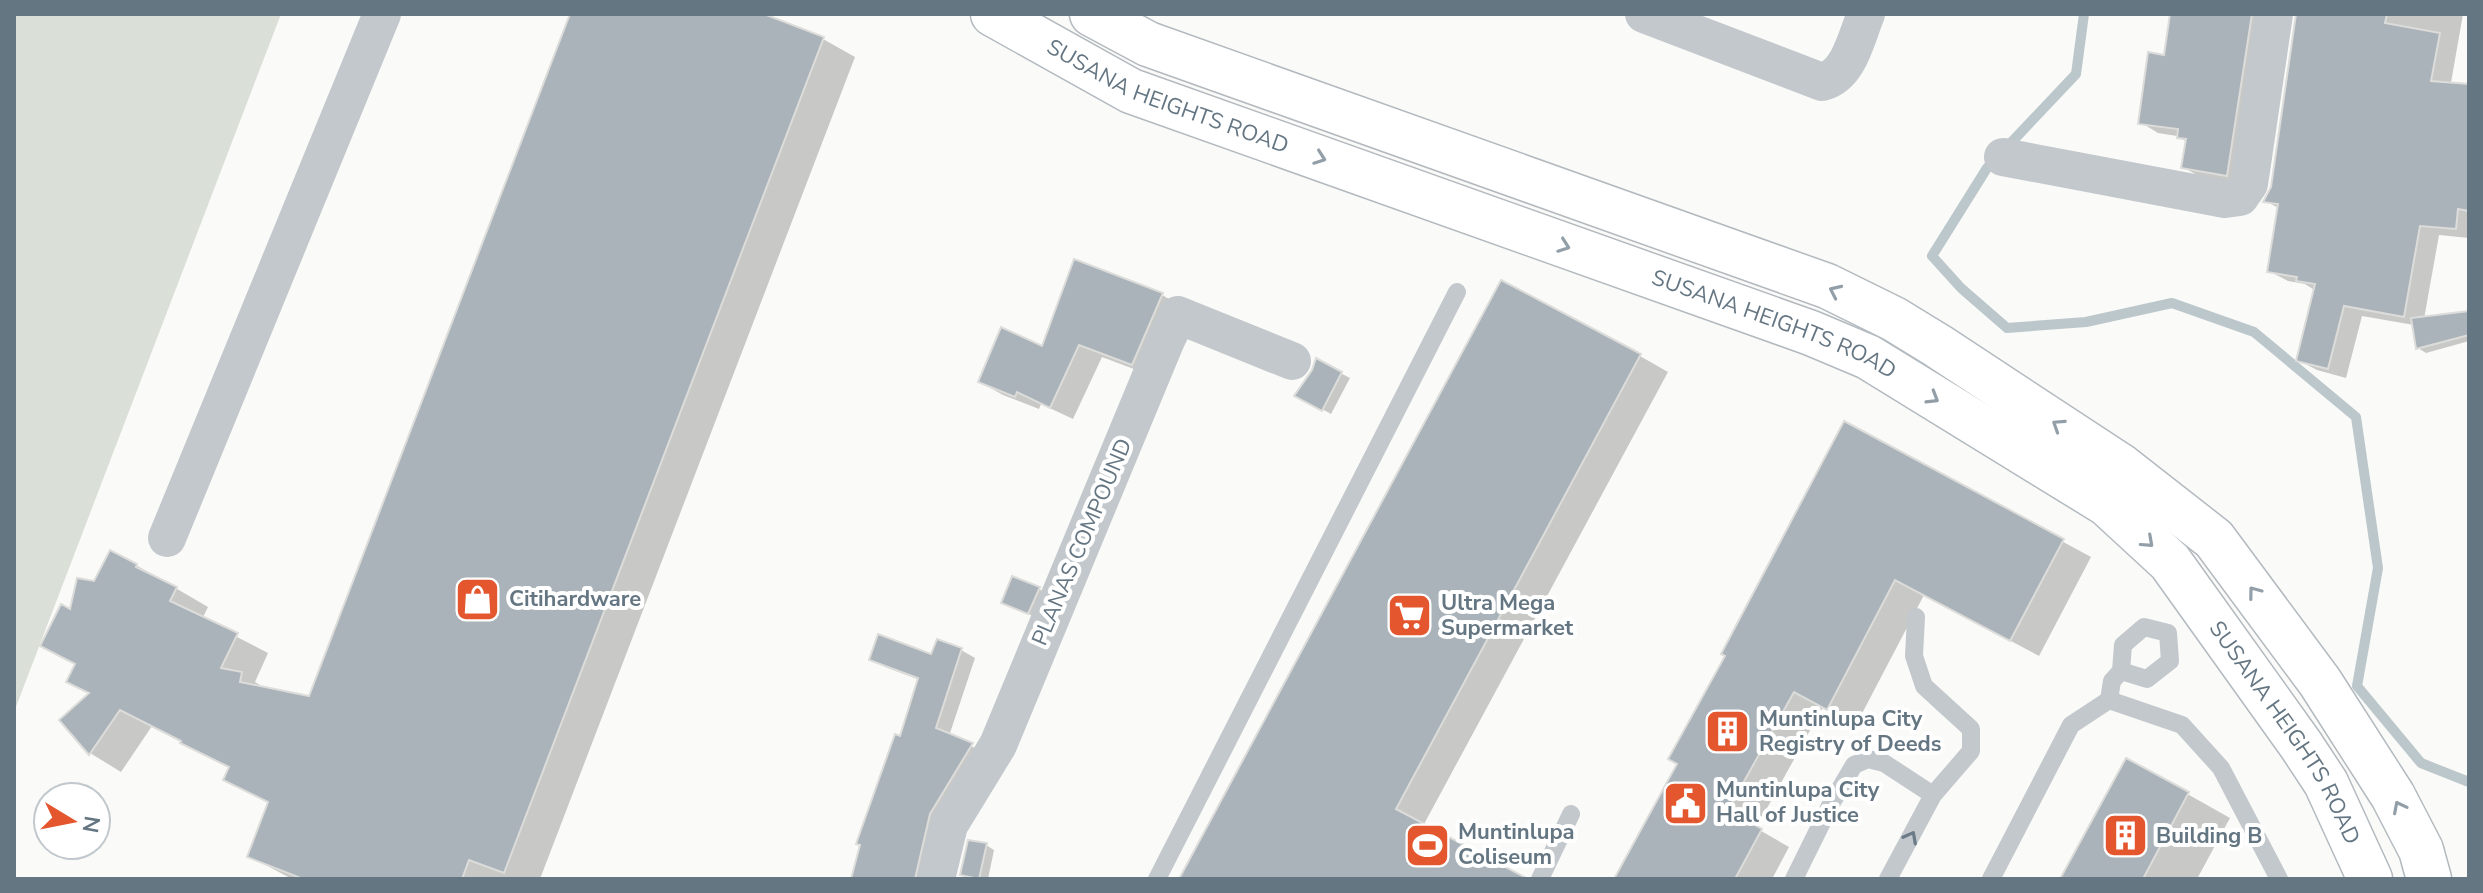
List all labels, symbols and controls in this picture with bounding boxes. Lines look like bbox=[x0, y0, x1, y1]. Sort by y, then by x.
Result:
street label: SUSANA HEIGHTS ROAD bbox=[1041, 32, 1293, 161]
one-way arrow bbox=[1312, 149, 1326, 165]
one-way arrow bbox=[1557, 236, 1571, 252]
street label: SUSANA HEIGHTS ROAD bbox=[1648, 263, 1902, 386]
one-way arrow bbox=[1829, 285, 1844, 301]
one-way arrow bbox=[1924, 388, 1939, 404]
one-way arrow bbox=[2052, 419, 2066, 434]
street label: PLANAS COMPOUND bbox=[1025, 434, 1139, 650]
one-way arrow bbox=[2139, 532, 2154, 546]
shop icon: Citihardware bbox=[454, 575, 502, 623]
place label: Citihardware bbox=[509, 584, 641, 614]
one-way arrow bbox=[2249, 586, 2263, 601]
place label: Ultra Mega Supermarket bbox=[1441, 588, 1574, 643]
supermarket icon: Ultra Mega Supermarket bbox=[1386, 592, 1434, 640]
street label: SUSANA HEIGHTS ROAD bbox=[2202, 615, 2367, 849]
place label: Muntinlupa City Registry of Deeds bbox=[1759, 704, 1942, 759]
building icon: Muntinlupa City Registry of Deeds bbox=[1704, 708, 1752, 756]
place label: Muntinlupa City Hall of Justice bbox=[1716, 775, 1880, 830]
public building icon: Muntinlupa City Hall of Justice bbox=[1661, 779, 1709, 827]
north arrow bbox=[32, 781, 112, 861]
one-way arrow bbox=[2393, 801, 2409, 816]
building icon: Building B bbox=[2101, 812, 2149, 860]
text: N bbox=[75, 814, 107, 835]
place label: Muntinlupa Coliseum bbox=[1458, 817, 1575, 872]
sports icon: Muntinlupa Coliseum bbox=[1403, 821, 1451, 869]
place label: Building B bbox=[2156, 821, 2262, 851]
one-way arrow bbox=[1901, 831, 1916, 845]

